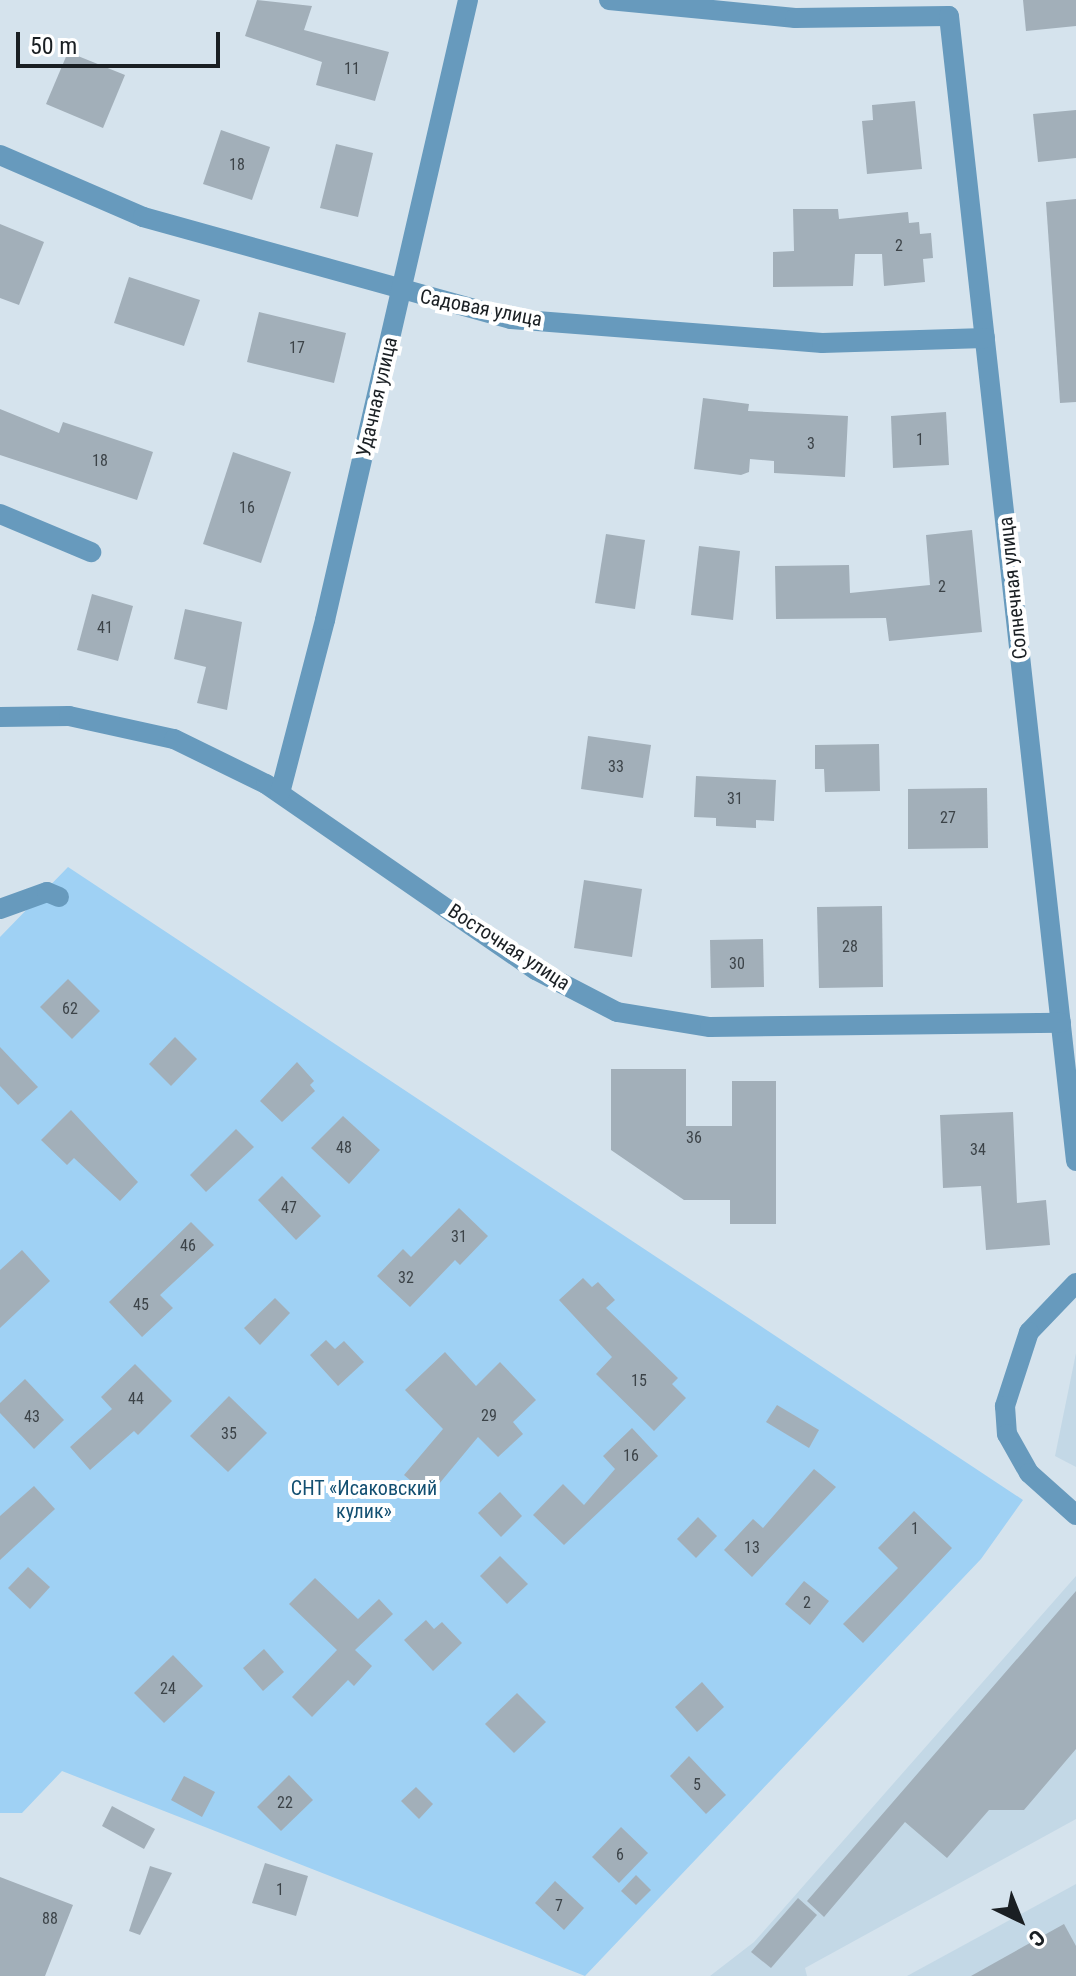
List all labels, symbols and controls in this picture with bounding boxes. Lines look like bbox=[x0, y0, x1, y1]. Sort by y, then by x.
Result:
scale bar bbox=[20, 16, 224, 66]
text: 50 m bbox=[30, 32, 77, 60]
house number: 11 bbox=[344, 59, 360, 79]
house number: 18 bbox=[229, 155, 245, 175]
house number: 2 bbox=[895, 236, 903, 256]
street label: Садовая улица bbox=[418, 284, 544, 332]
street label: Удачная улица bbox=[352, 335, 402, 459]
house number: 17 bbox=[289, 338, 305, 358]
house number: 1 bbox=[916, 430, 924, 450]
house number: 3 bbox=[807, 434, 815, 454]
house number: 18 bbox=[92, 451, 108, 471]
house number: 16 bbox=[239, 498, 255, 518]
street label: Солнечная улица bbox=[994, 516, 1032, 660]
house number: 2 bbox=[938, 577, 946, 597]
house number: 41 bbox=[97, 618, 113, 638]
house number: 33 bbox=[608, 757, 624, 777]
house number: 31 bbox=[727, 789, 743, 809]
house number: 27 bbox=[940, 808, 956, 828]
street label: Восточная улица bbox=[444, 899, 574, 995]
house number: 28 bbox=[842, 937, 858, 957]
house number: 30 bbox=[729, 954, 745, 974]
house number: 62 bbox=[62, 999, 78, 1019]
house number: 36 bbox=[686, 1128, 702, 1148]
house number: 48 bbox=[336, 1138, 352, 1158]
house number: 34 bbox=[970, 1140, 986, 1160]
house number: 47 bbox=[281, 1198, 297, 1218]
house number: 31 bbox=[451, 1227, 467, 1247]
house number: 46 bbox=[180, 1236, 196, 1256]
house number: 32 bbox=[398, 1268, 414, 1288]
house number: 45 bbox=[133, 1295, 149, 1315]
house number: 15 bbox=[631, 1371, 647, 1391]
house number: 44 bbox=[128, 1389, 144, 1409]
house number: 29 bbox=[481, 1406, 497, 1426]
house number: 43 bbox=[24, 1407, 40, 1427]
house number: 35 bbox=[221, 1424, 237, 1444]
house number: 16 bbox=[623, 1446, 639, 1466]
park label: СНТ «Исаковский кулик» bbox=[291, 1476, 437, 1523]
house number: 1 bbox=[911, 1519, 919, 1539]
house number: 13 bbox=[744, 1538, 760, 1558]
house number: 2 bbox=[803, 1593, 811, 1613]
house number: 24 bbox=[160, 1679, 176, 1699]
house number: 5 bbox=[693, 1775, 701, 1795]
house number: 22 bbox=[277, 1793, 293, 1813]
house number: 6 bbox=[616, 1845, 624, 1865]
house number: 1 bbox=[276, 1880, 284, 1900]
north arrow bbox=[980, 1880, 1060, 1960]
house number: 7 bbox=[555, 1896, 563, 1916]
house number: 88 bbox=[42, 1909, 58, 1929]
text: С bbox=[1024, 1924, 1050, 1951]

